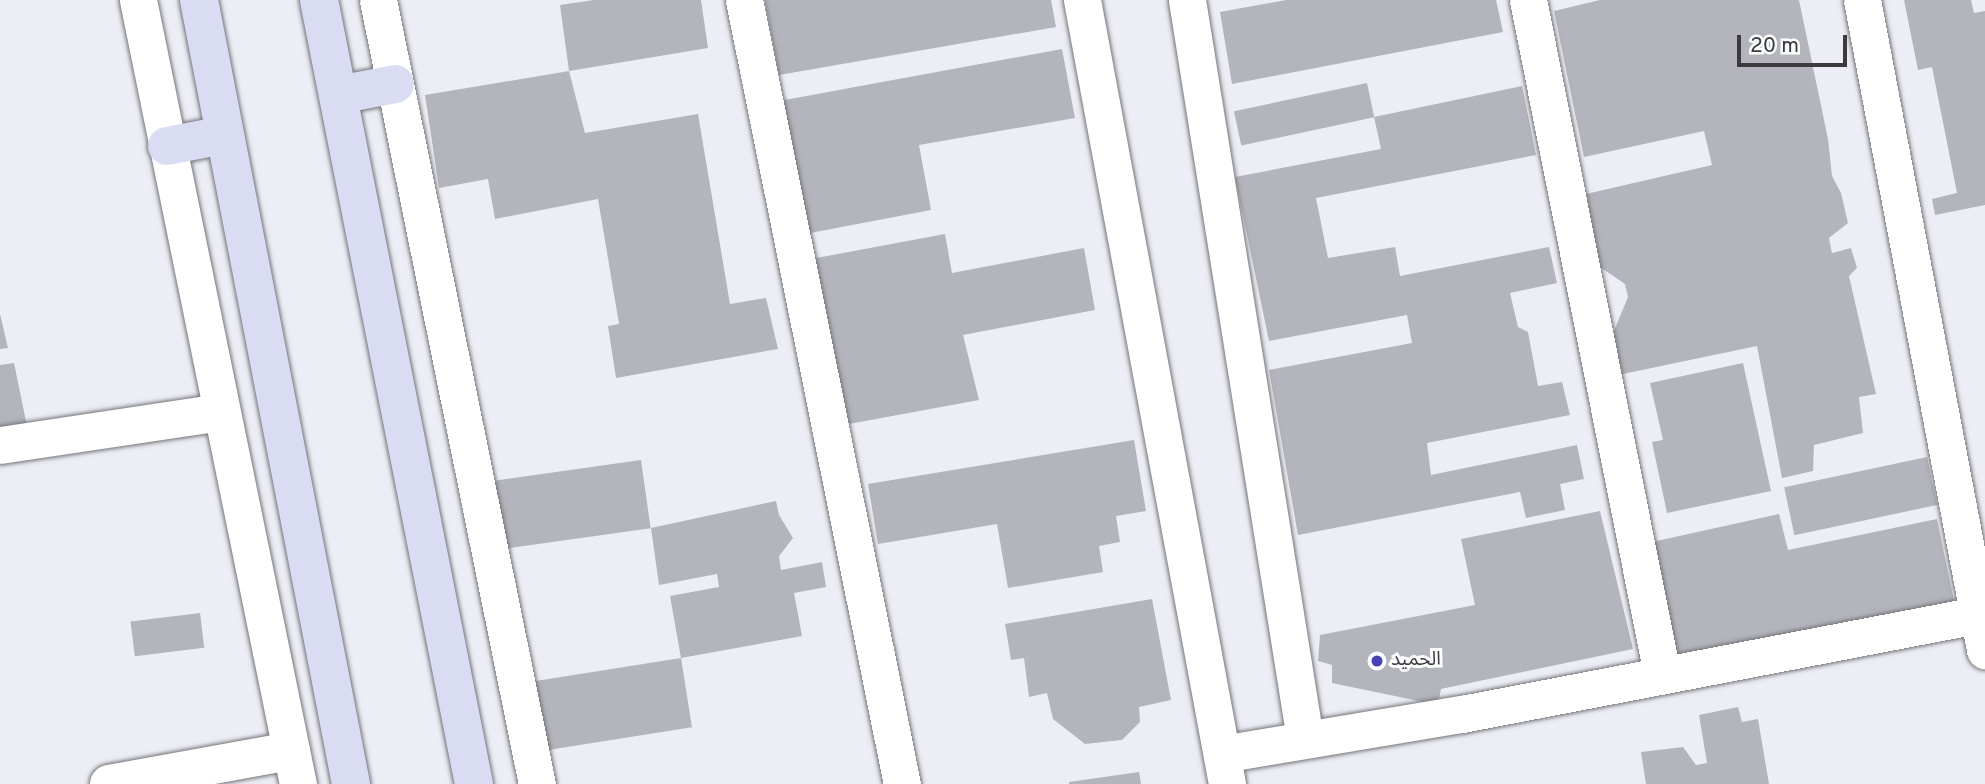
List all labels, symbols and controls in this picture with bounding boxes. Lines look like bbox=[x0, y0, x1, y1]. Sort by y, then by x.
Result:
scale bar bbox=[1740, 21, 1850, 65]
text: 20 m bbox=[1750, 33, 1799, 60]
place label: الحميد bbox=[1391, 650, 1441, 672]
marker: الحميد bbox=[1369, 653, 1385, 669]

